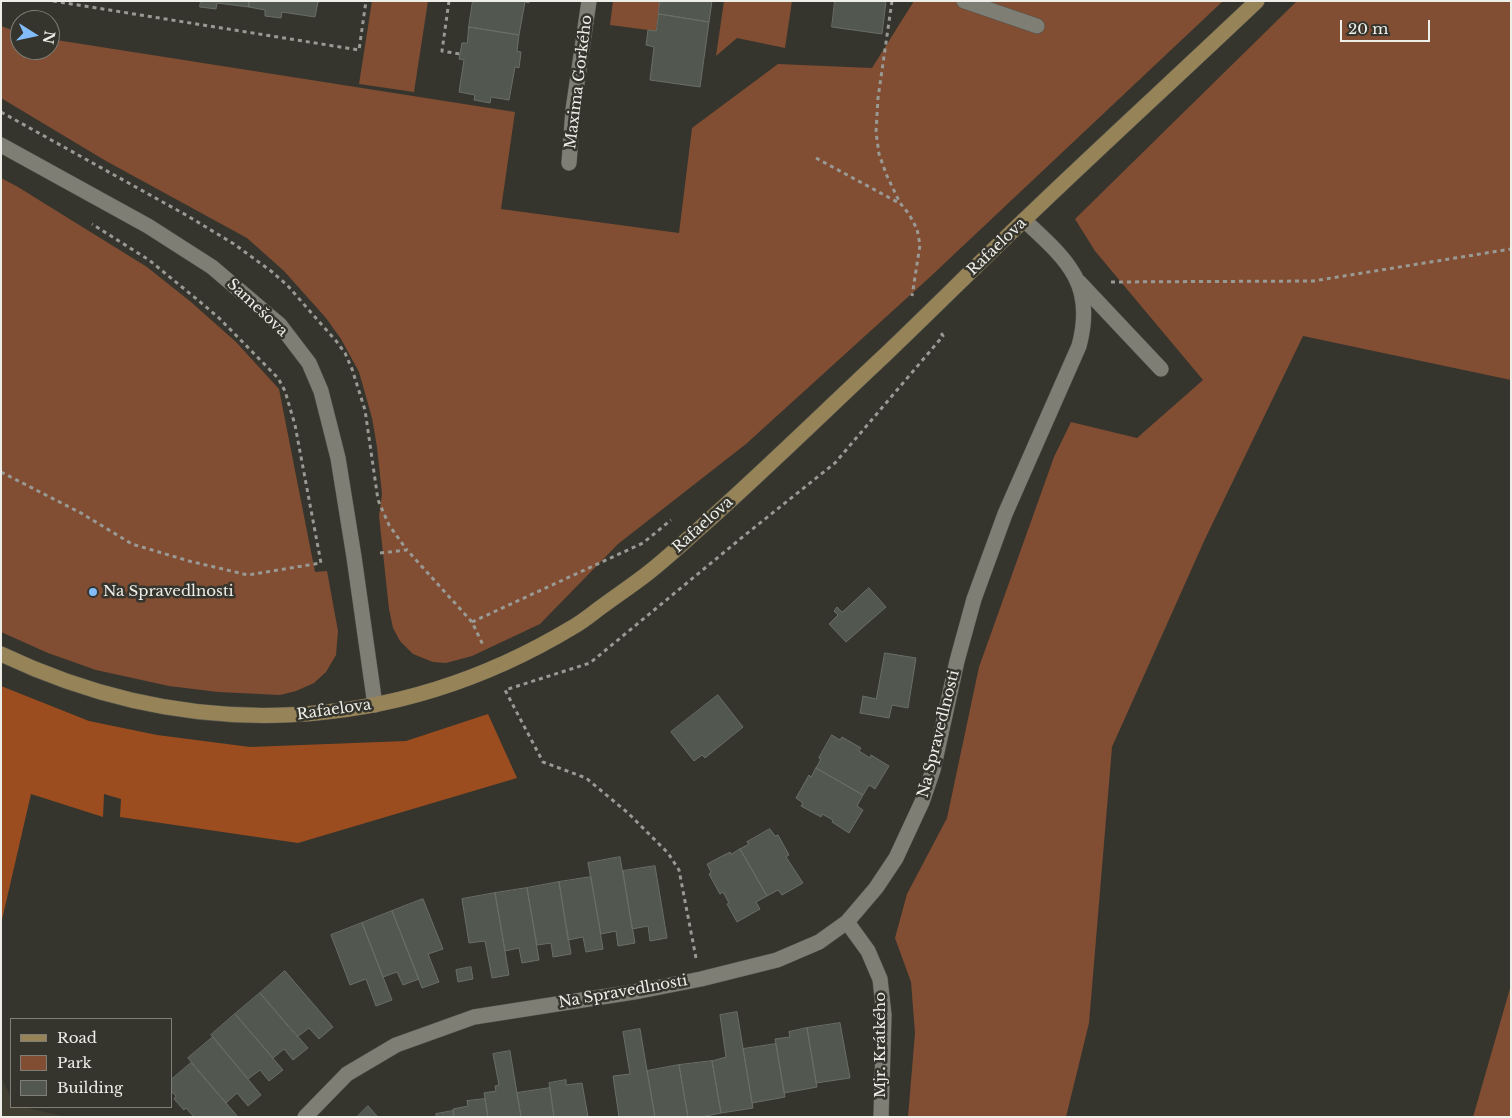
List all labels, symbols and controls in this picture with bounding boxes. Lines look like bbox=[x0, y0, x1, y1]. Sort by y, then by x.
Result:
north arrow bbox=[10, 10, 60, 60]
scale bar bbox=[1342, 10, 1432, 42]
street label: Maxima Gorkého bbox=[562, 14, 596, 150]
text: 20 m bbox=[1348, 19, 1388, 38]
text: N bbox=[39, 29, 59, 45]
street label: Rafaelova bbox=[964, 215, 1030, 279]
street label: Samešova bbox=[223, 275, 291, 341]
street label: Rafaelova bbox=[669, 493, 737, 557]
place label: Na Spravedlnosti bbox=[103, 583, 234, 601]
marker: Na Spravedlnosti bbox=[87, 586, 99, 598]
street label: Na Spravedlnosti bbox=[914, 668, 964, 800]
street label: Rafaelova bbox=[296, 696, 372, 724]
street label: Na Spravedlnosti bbox=[557, 972, 689, 1012]
street label: Mjr. Krátkého bbox=[872, 992, 890, 1098]
legend bbox=[10, 1018, 172, 1108]
text: Road bbox=[57, 1028, 97, 1047]
text: Park bbox=[57, 1053, 92, 1072]
text: Building bbox=[57, 1078, 123, 1097]

